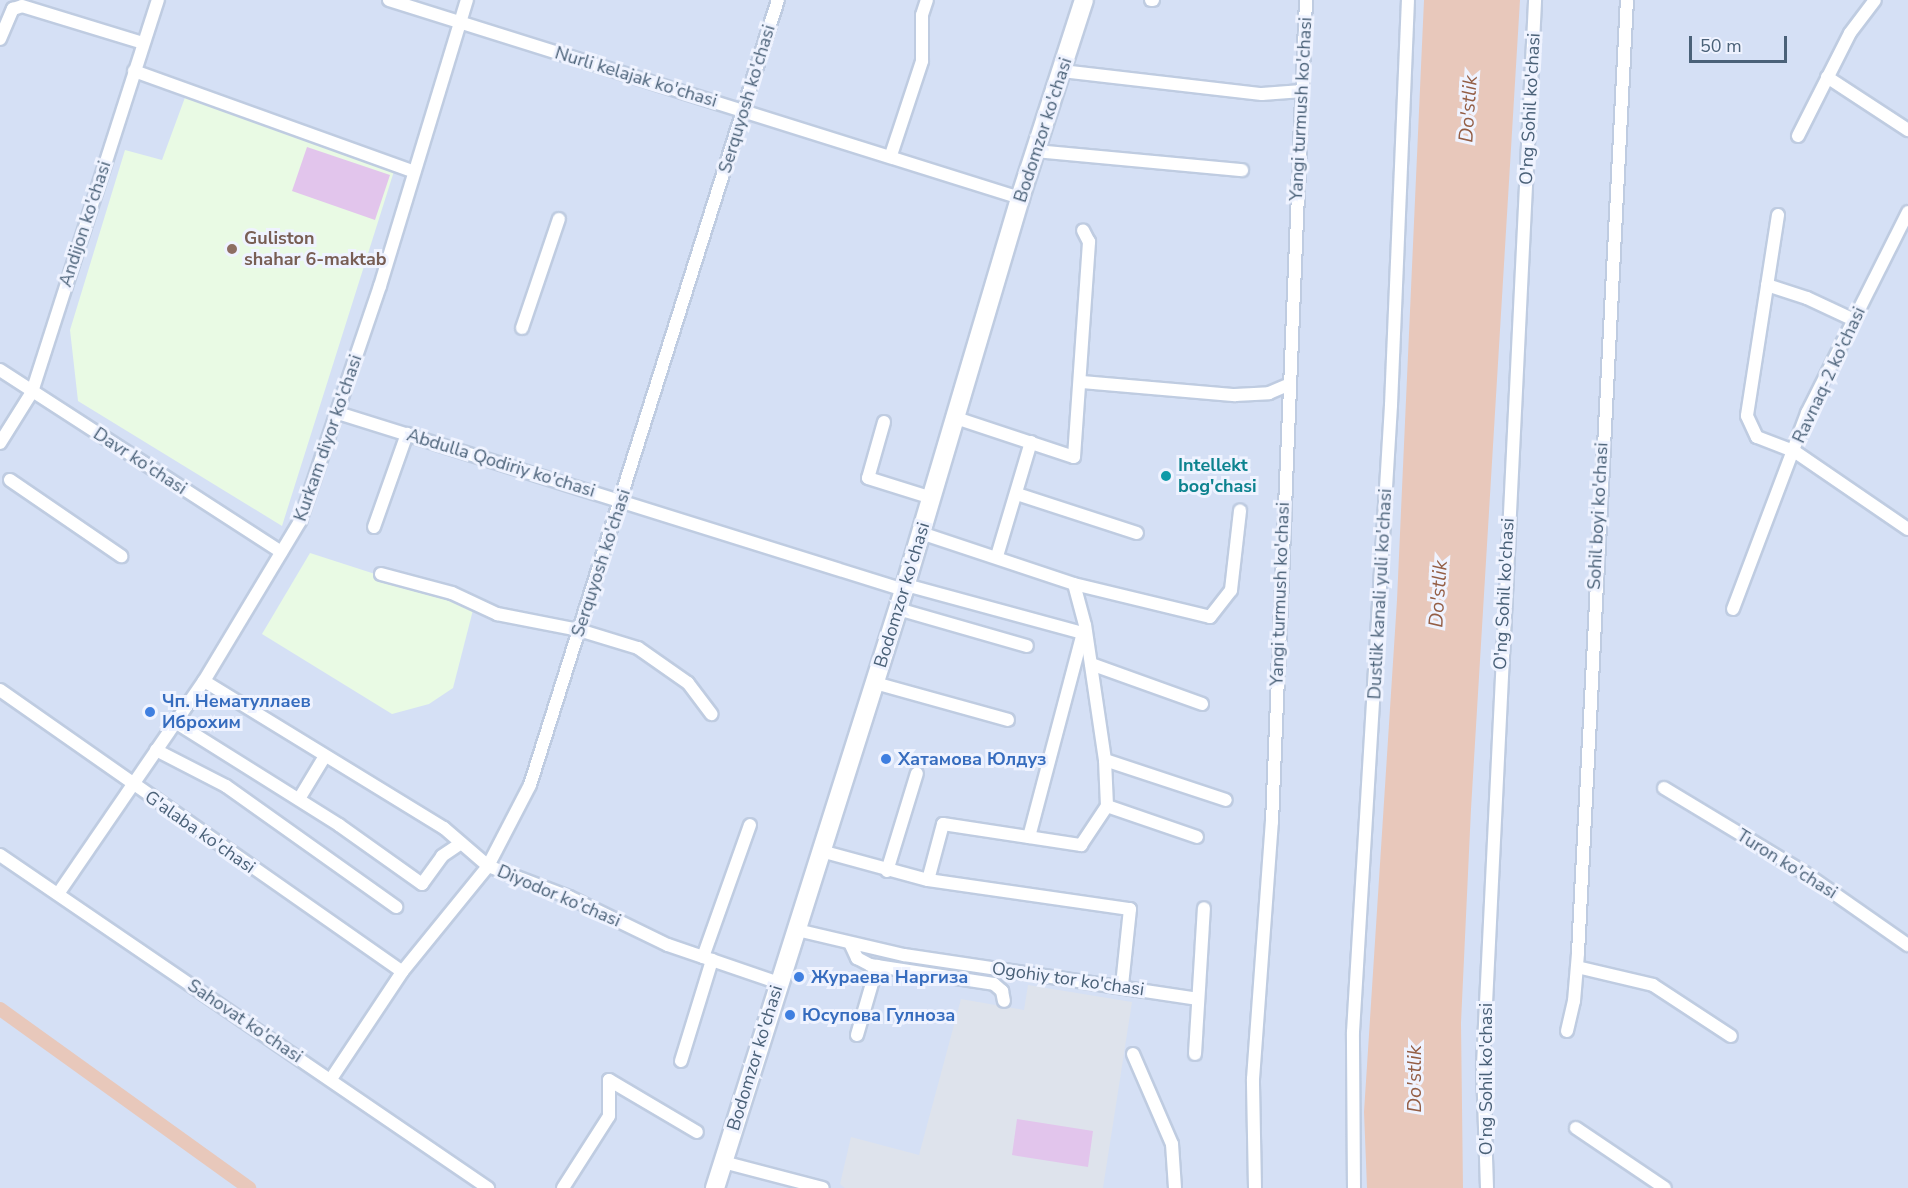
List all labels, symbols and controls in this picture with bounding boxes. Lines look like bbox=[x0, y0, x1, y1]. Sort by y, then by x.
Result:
street label: Yangi turmush ko'chasi bbox=[1285, 17, 1317, 201]
street label: Serquyosh ko'chasi bbox=[714, 22, 780, 176]
scale bar bbox=[1692, 24, 1790, 62]
street label: O'ng Sohil ko'chasi bbox=[1515, 32, 1545, 186]
text: 50 m bbox=[1700, 34, 1742, 58]
street label: Nurli kelajak ko'chasi bbox=[552, 42, 720, 112]
street label: Bodomzor ko'chasi bbox=[1009, 55, 1077, 205]
water label: Do'stlik bbox=[1454, 75, 1482, 143]
street label: Andijon ko'chasi bbox=[55, 158, 115, 290]
place label: Guliston shahar 6-maktab bbox=[244, 228, 387, 270]
marker: Guliston shahar 6-maktab bbox=[225, 242, 239, 256]
street label: Ravnaq-2 ko'chasi bbox=[1788, 303, 1870, 447]
street label: Kurkam diyor ko'chasi bbox=[289, 352, 367, 524]
street label: Davr ko'chasi bbox=[89, 423, 191, 499]
street label: Abdulla Qodiriy ko'chasi bbox=[404, 424, 598, 502]
street label: Sohil boyi ko'chasi bbox=[1583, 442, 1613, 590]
place label: Intellekt bog'chasi bbox=[1178, 455, 1257, 498]
marker: Intellekt bog'chasi bbox=[1159, 469, 1173, 483]
street label: Serquyosh ko'chasi bbox=[567, 486, 635, 640]
street label: Dustlik kanali yuli ko'chasi bbox=[1364, 488, 1396, 700]
street label: Yangi turmush ko'chasi bbox=[1266, 502, 1294, 686]
street label: O'ng Sohil ko'chasi bbox=[1489, 517, 1519, 671]
street label: Bodomzor ko'chasi bbox=[870, 520, 934, 670]
water label: Do'stlik bbox=[1424, 560, 1452, 628]
place label: Чп. Нематуллаев Иброхим bbox=[162, 691, 311, 734]
marker: Чп. Нематуллаев Иброхим bbox=[143, 705, 157, 719]
place label: Хатамова Юлдуз bbox=[898, 748, 1046, 770]
marker: Хатамова Юлдуз bbox=[879, 752, 893, 766]
street label: G'alaba ko'chasi bbox=[141, 786, 259, 878]
street label: Turon ko'chasi bbox=[1733, 825, 1841, 903]
street label: Diyodor ko'chasi bbox=[494, 860, 624, 932]
street label: Ogohiy tor ko'chasi bbox=[990, 958, 1146, 1000]
place label: Жураева Наргиза bbox=[811, 966, 968, 988]
marker: Жураева Наргиза bbox=[792, 970, 806, 984]
street label: Sahovat ko'chasi bbox=[183, 975, 307, 1067]
street label: Bodomzor ko'chasi bbox=[723, 983, 787, 1133]
street label: O'ng Sohil ko'chasi bbox=[1475, 1003, 1497, 1155]
place label: Юсупова Гулноза bbox=[802, 1004, 955, 1026]
marker: Юсупова Гулноза bbox=[783, 1008, 797, 1022]
water label: Do'stlik bbox=[1402, 1045, 1426, 1113]

